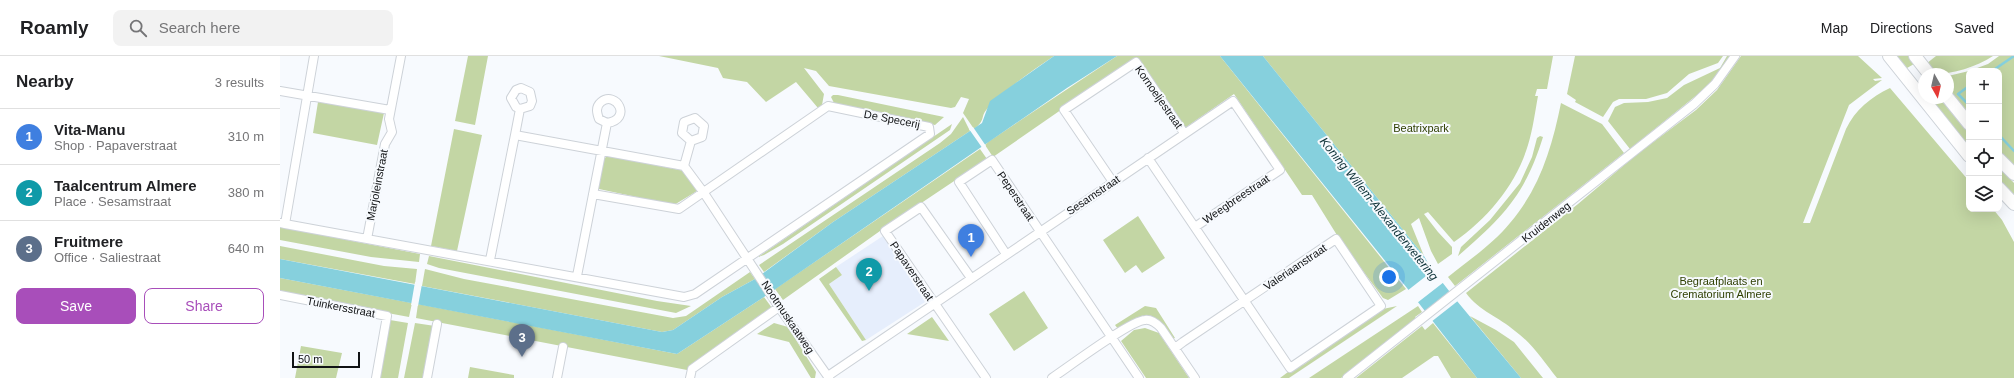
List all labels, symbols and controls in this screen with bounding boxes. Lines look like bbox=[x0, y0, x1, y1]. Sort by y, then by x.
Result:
search box bbox=[113, 10, 393, 46]
text: Roamly bbox=[20, 17, 89, 38]
icon: search bbox=[127, 17, 149, 39]
text: Search here bbox=[159, 19, 240, 36]
text: Map bbox=[1821, 20, 1848, 36]
text: Directions bbox=[1870, 20, 1932, 36]
text: Saved bbox=[1954, 20, 1994, 36]
street label: Kornoeljestraat bbox=[1133, 63, 1185, 131]
north arrow bbox=[1918, 68, 1954, 104]
map controls bbox=[1966, 68, 2002, 212]
button: + bbox=[1966, 68, 2002, 104]
text: Nearby bbox=[16, 72, 74, 91]
text: 3 results bbox=[215, 75, 264, 90]
button: − bbox=[1966, 104, 2002, 140]
street label: De Specerij bbox=[863, 108, 921, 130]
text: Vita-Manu bbox=[54, 121, 125, 138]
park label: Beatrixpark bbox=[1393, 122, 1449, 134]
text: 1 bbox=[25, 129, 33, 144]
text: 310 m bbox=[228, 129, 264, 144]
water label: Koning Willem-Alexanderwetering bbox=[1317, 135, 1441, 284]
text: Shop · Papaverstraat bbox=[54, 138, 177, 153]
button: locate bbox=[1966, 140, 2002, 176]
street label: Marjoleinstraat bbox=[364, 148, 390, 222]
street label: Peperstraat bbox=[995, 169, 1037, 223]
street label: Weegbreestraat bbox=[1200, 172, 1272, 226]
street label: Sesamstraat bbox=[1064, 173, 1122, 217]
button: layers bbox=[1966, 176, 2002, 212]
text: Taalcentrum Almere bbox=[54, 177, 197, 194]
text: 2 bbox=[25, 185, 33, 200]
text: 380 m bbox=[228, 185, 264, 200]
text: Place · Sesamstraat bbox=[54, 194, 171, 209]
street label: Kruidenweg bbox=[1519, 199, 1573, 245]
pin: 1 bbox=[958, 224, 984, 257]
text: Fruitmere bbox=[54, 233, 123, 250]
street label: Papaverstraat bbox=[888, 239, 936, 303]
text: 3 bbox=[25, 241, 33, 256]
text: 640 m bbox=[228, 241, 264, 256]
street label: Valeriaanstraat bbox=[1261, 242, 1329, 292]
text: Office · Saliestraat bbox=[54, 250, 161, 265]
pin: 2 bbox=[856, 258, 882, 291]
your location bbox=[1379, 267, 1399, 287]
park label: Begraafplaats en Crematorium Almere bbox=[1671, 275, 1771, 300]
street label: Nootmuskaatweg bbox=[759, 278, 817, 356]
button: Save bbox=[16, 288, 136, 324]
button: Share bbox=[144, 288, 264, 324]
street label: Tuinkersstraat bbox=[306, 294, 376, 320]
pin: 3 bbox=[509, 324, 535, 357]
scale bar bbox=[292, 350, 360, 369]
text: 50 m bbox=[298, 353, 322, 365]

